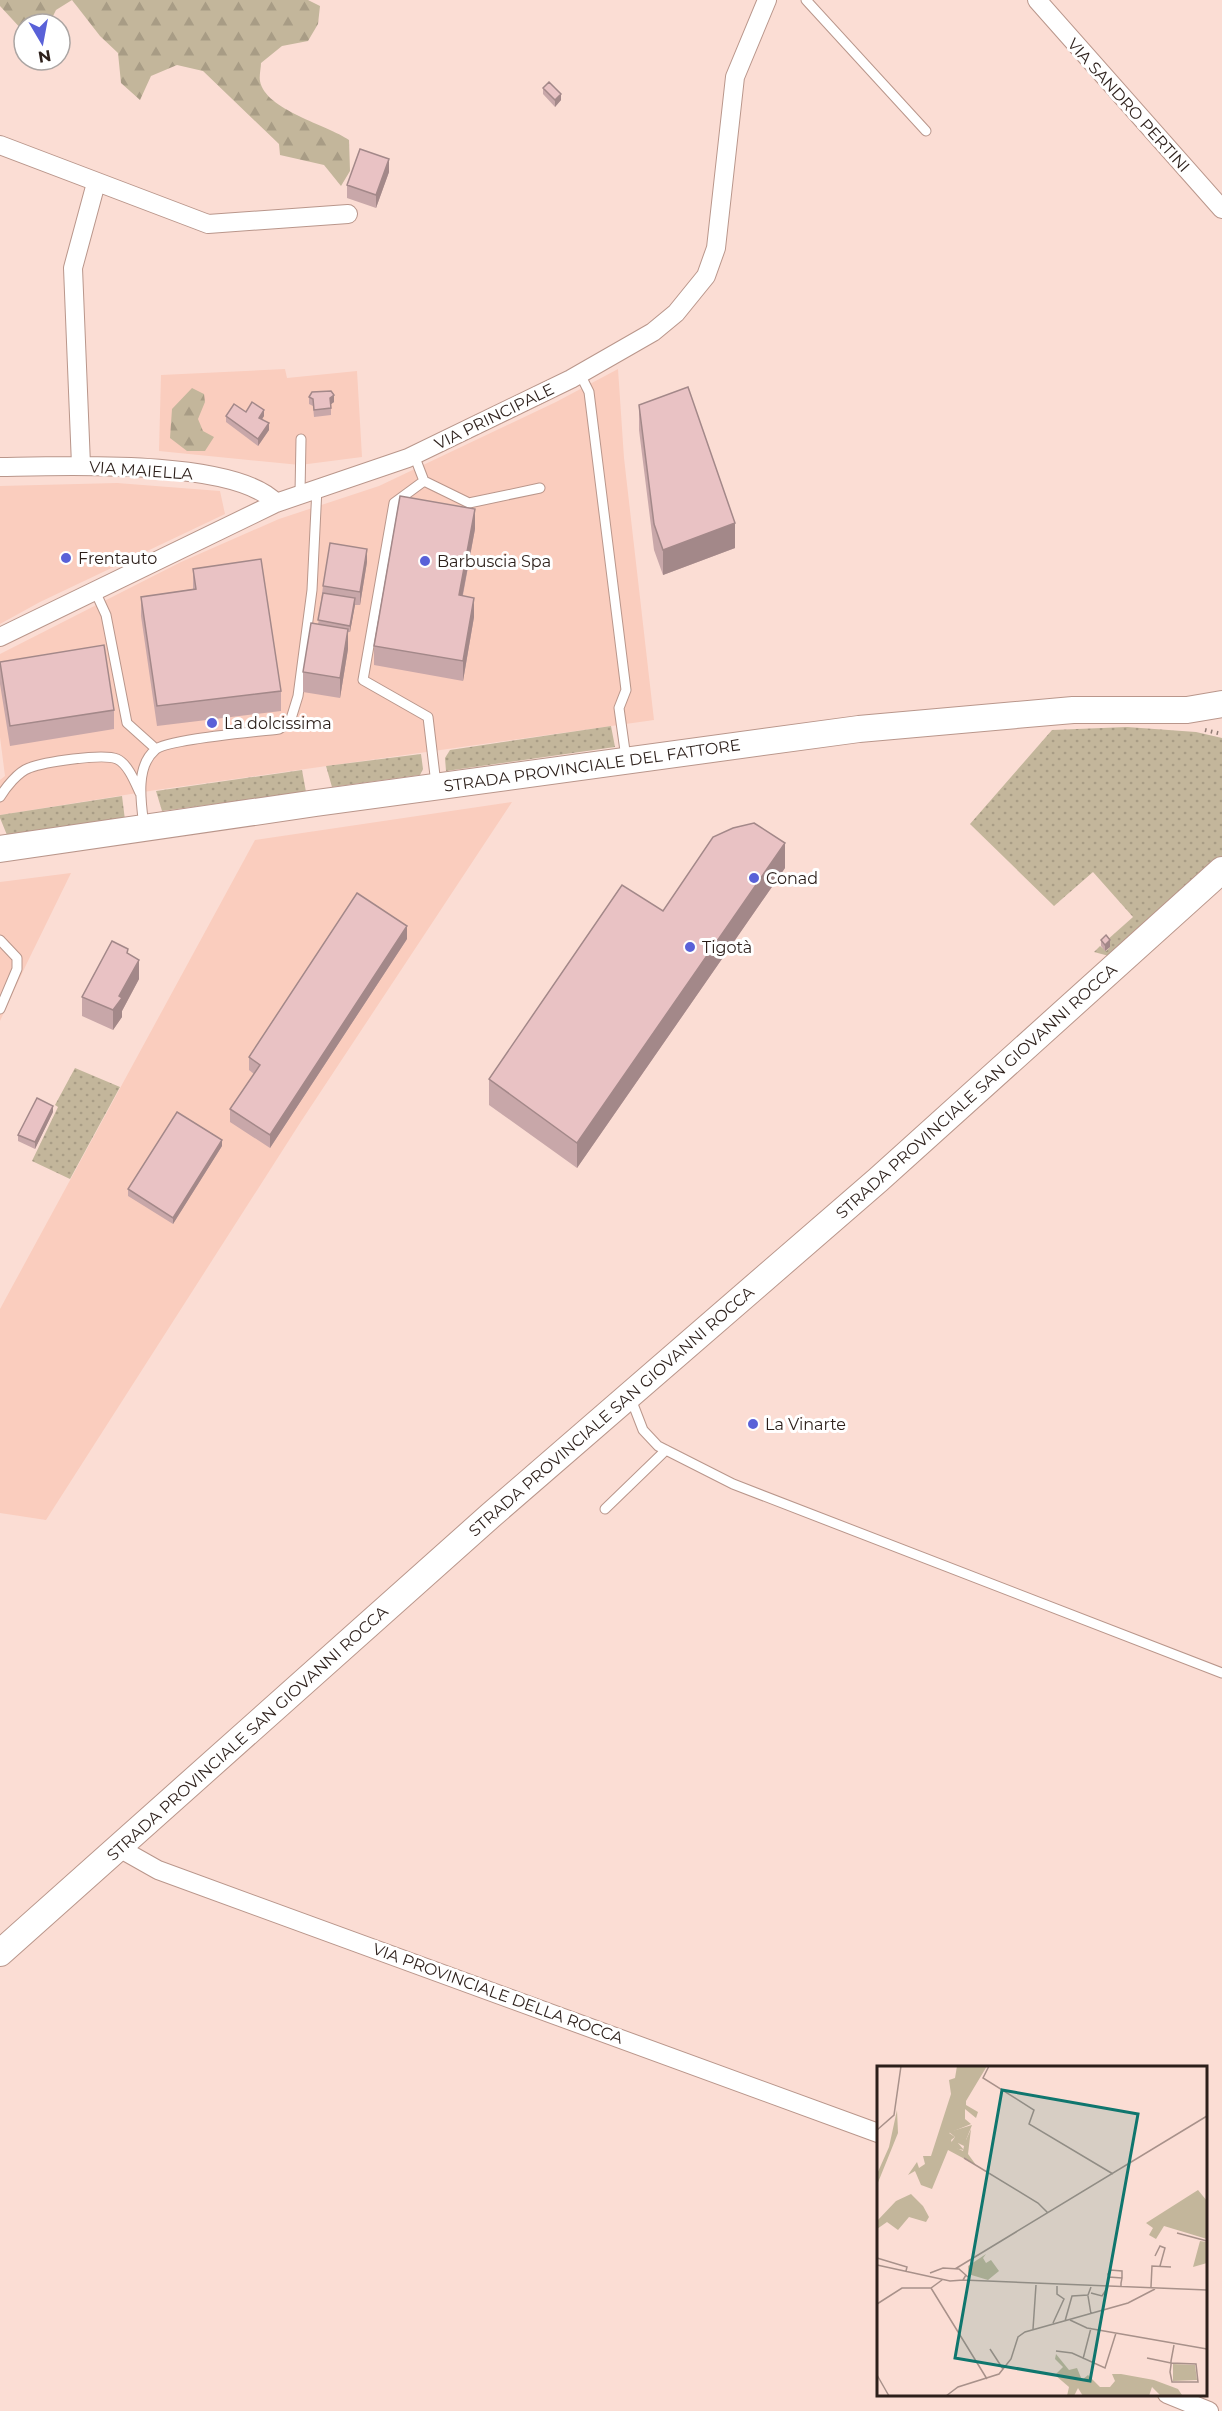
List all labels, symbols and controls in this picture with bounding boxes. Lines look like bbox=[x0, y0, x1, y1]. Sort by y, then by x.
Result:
north arrow bbox=[12, 12, 72, 72]
street label: VIA SANDRO PERTINI bbox=[1064, 35, 1194, 176]
text: N bbox=[36, 46, 53, 67]
street label: VIA PRINCIPALE bbox=[431, 379, 557, 454]
street label: VIA MAIELLA bbox=[88, 457, 194, 484]
place label: Frentauto bbox=[78, 549, 157, 568]
marker: Frentauto bbox=[59, 551, 73, 565]
place label: Barbuscia Spa bbox=[437, 552, 551, 571]
marker: Barbuscia Spa bbox=[418, 554, 432, 568]
place label: La dolcissima bbox=[224, 714, 332, 733]
marker: La dolcissima bbox=[205, 716, 219, 730]
street label: STRADA PROVINCIALE DEL FATTORE bbox=[442, 735, 742, 796]
place label: Conad bbox=[766, 869, 818, 888]
marker: Conad bbox=[747, 871, 761, 885]
place label: Tigotà bbox=[702, 938, 752, 957]
marker: Tigotà bbox=[683, 940, 697, 954]
street label: STRADA PROVINCIALE SAN GIOVANNI ROCCA bbox=[832, 960, 1121, 1223]
street label: STRADA PROVINCIALE SAN GIOVANNI ROCCA bbox=[465, 1282, 758, 1540]
place label: La Vinarte bbox=[765, 1415, 846, 1434]
marker: La Vinarte bbox=[746, 1417, 760, 1431]
street label: STRADA PROVINCIALE SAN GIOVANNI ROCCA bbox=[103, 1602, 392, 1865]
street label: VIA PROVINCIALE DELLA ROCCA bbox=[370, 1939, 626, 2048]
inset map bbox=[877, 2066, 1207, 2396]

